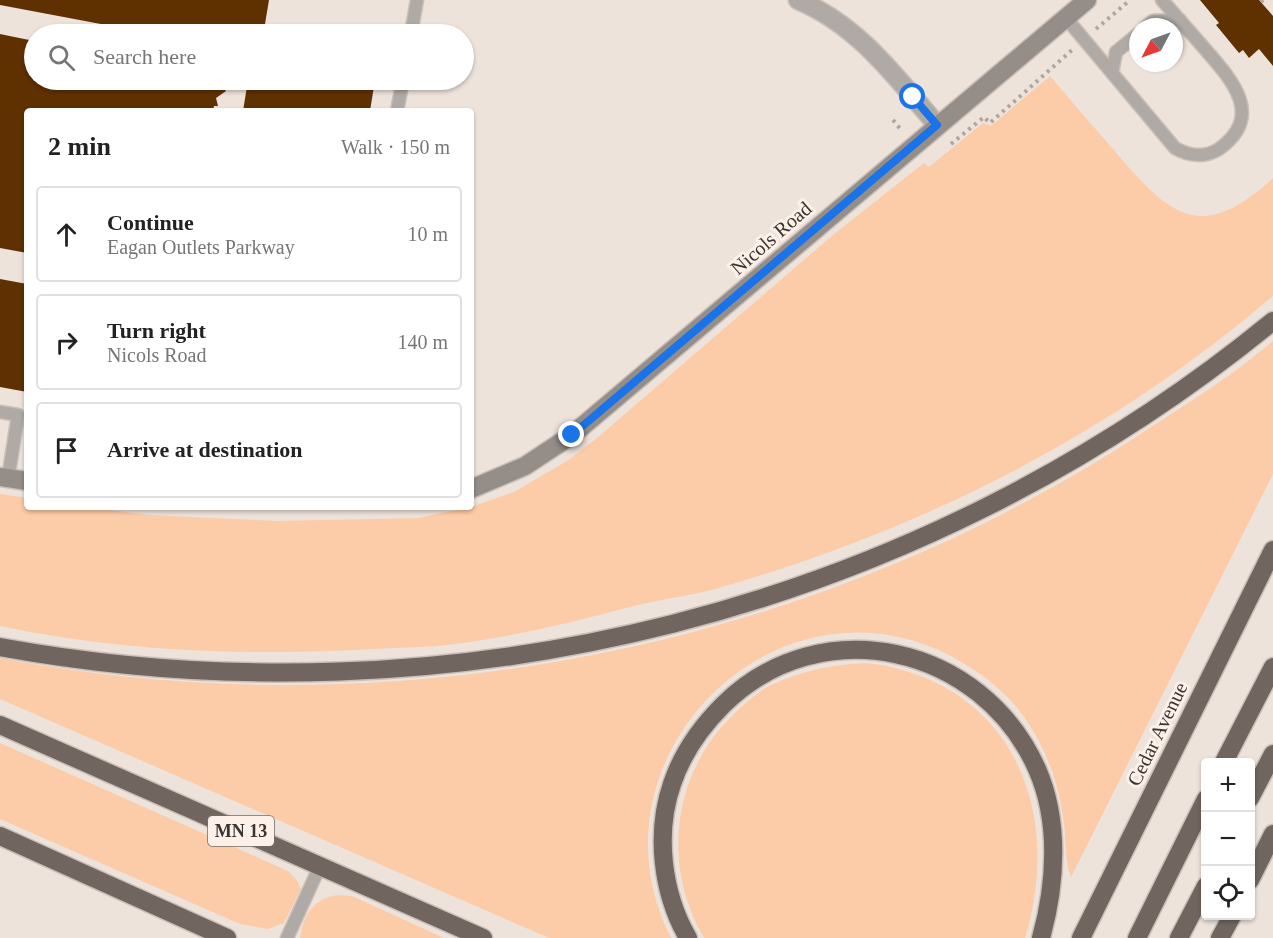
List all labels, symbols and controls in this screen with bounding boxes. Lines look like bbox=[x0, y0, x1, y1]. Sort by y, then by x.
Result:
north arrow bbox=[1129, 18, 1183, 72]
search box bbox=[24, 24, 474, 90]
icon: search bbox=[45, 41, 78, 74]
text: Search here bbox=[93, 44, 196, 69]
route start bbox=[899, 83, 925, 109]
text: 2 min bbox=[48, 132, 111, 161]
text: Walk · 150 m bbox=[341, 136, 450, 158]
street label: Nicols Road bbox=[726, 197, 816, 279]
text: Continue bbox=[107, 210, 194, 235]
icon: ahead bbox=[50, 218, 83, 251]
text: 10 m bbox=[407, 223, 448, 245]
text: Eagan Outlets Parkway bbox=[107, 236, 295, 258]
text: Turn right bbox=[107, 318, 206, 343]
icon: right bbox=[50, 326, 83, 359]
text: 140 m bbox=[397, 331, 448, 353]
text: Nicols Road bbox=[107, 344, 206, 366]
route end bbox=[558, 421, 584, 447]
icon: arrive bbox=[50, 434, 83, 467]
text: Arrive at destination bbox=[107, 437, 303, 462]
street label: Cedar Avenue bbox=[1122, 679, 1192, 789]
map controls bbox=[1201, 758, 1255, 920]
button: + bbox=[1201, 758, 1255, 812]
button: − bbox=[1201, 812, 1255, 866]
road number: MN 13 bbox=[208, 816, 274, 846]
button: locate bbox=[1201, 866, 1255, 920]

